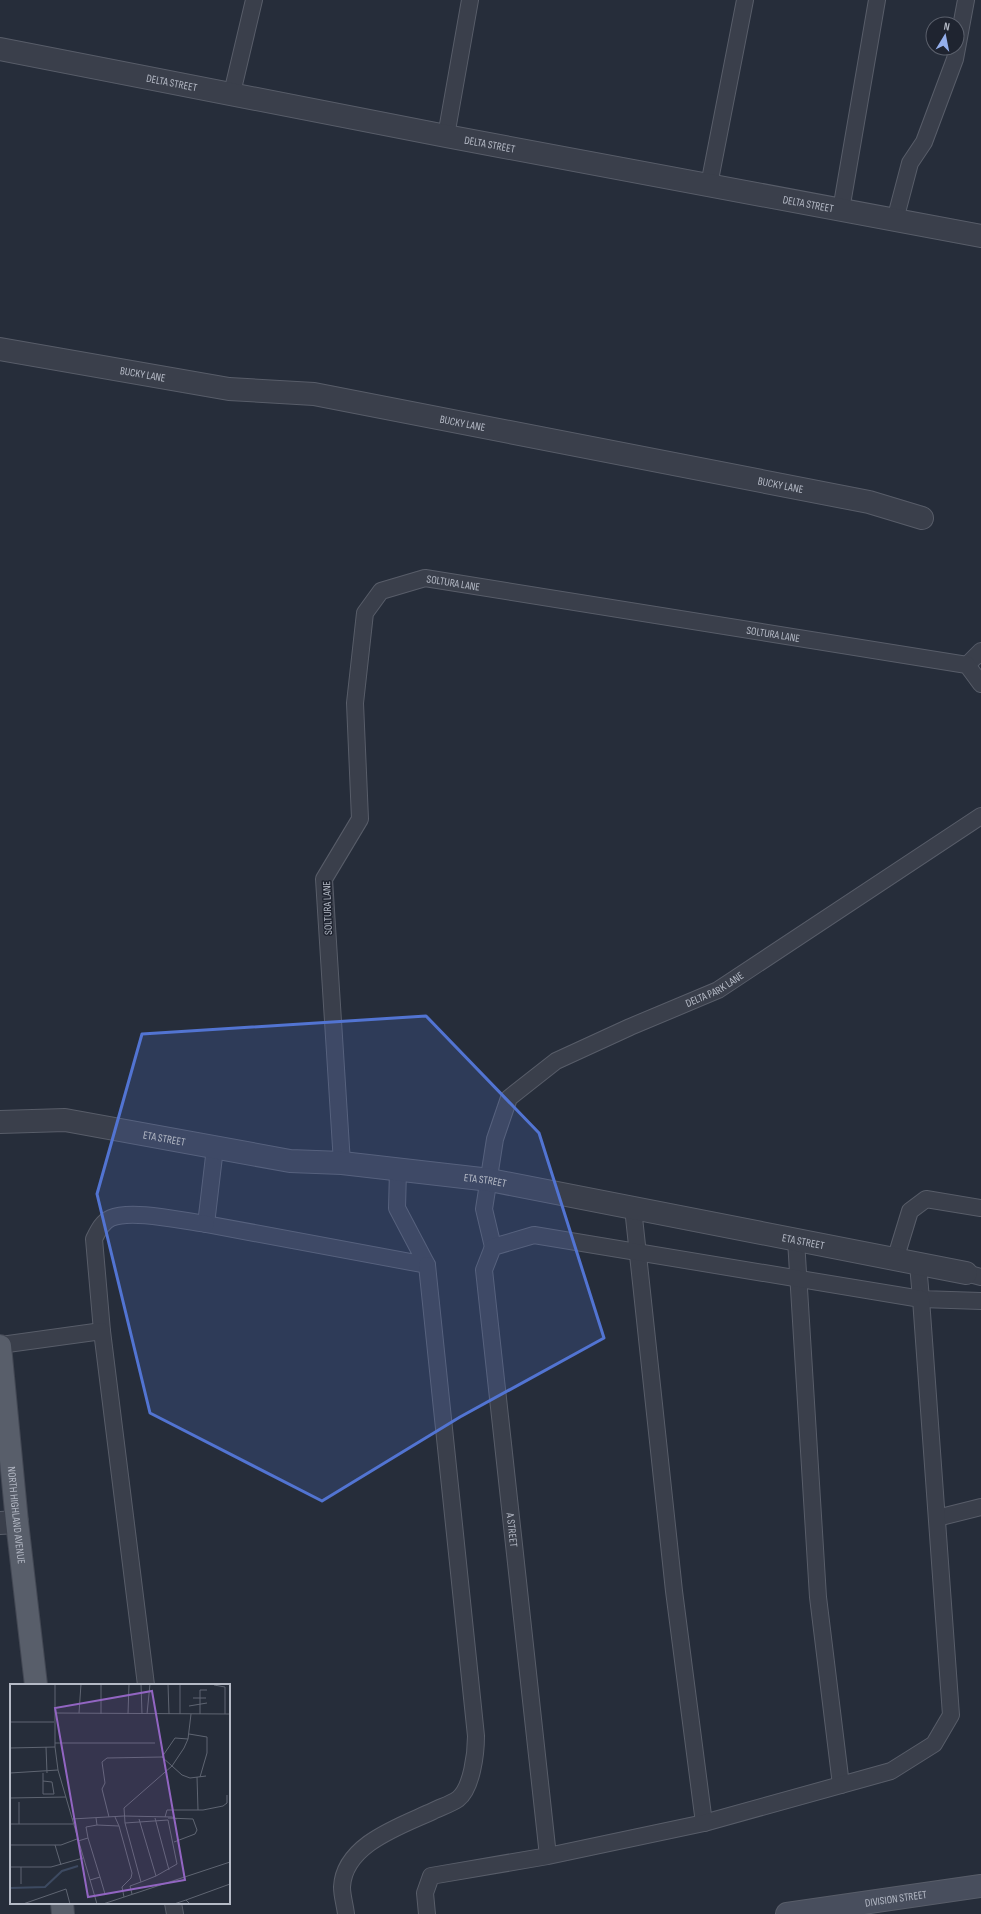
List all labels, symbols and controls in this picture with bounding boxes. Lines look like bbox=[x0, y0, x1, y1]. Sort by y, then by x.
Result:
north arrow bbox=[925, 16, 965, 56]
text: N bbox=[943, 20, 951, 34]
street label: DELTA STREET bbox=[145, 72, 199, 94]
street label: DELTA STREET bbox=[463, 134, 517, 156]
street label: DELTA STREET bbox=[782, 193, 835, 215]
street label: BUCKY LANE bbox=[119, 364, 167, 385]
street label: BUCKY LANE bbox=[439, 413, 486, 434]
street label: BUCKY LANE bbox=[757, 475, 804, 496]
street label: SOLTURA LANE bbox=[426, 572, 481, 594]
street label: SOLTURA LANE bbox=[746, 624, 801, 645]
street label: SOLTURA LANE bbox=[320, 881, 335, 935]
street label: DELTA PARK LANE bbox=[684, 969, 746, 1010]
street label: ETA STREET bbox=[142, 1128, 187, 1149]
street label: ETA STREET bbox=[463, 1171, 508, 1190]
street label: ETA STREET bbox=[781, 1231, 826, 1252]
street label: NORTH HIGHLAND AVENUE bbox=[5, 1466, 28, 1565]
street label: A STREET bbox=[503, 1511, 520, 1548]
inset map bbox=[10, 1684, 230, 1904]
street label: DIVISION STREET bbox=[864, 1888, 928, 1910]

